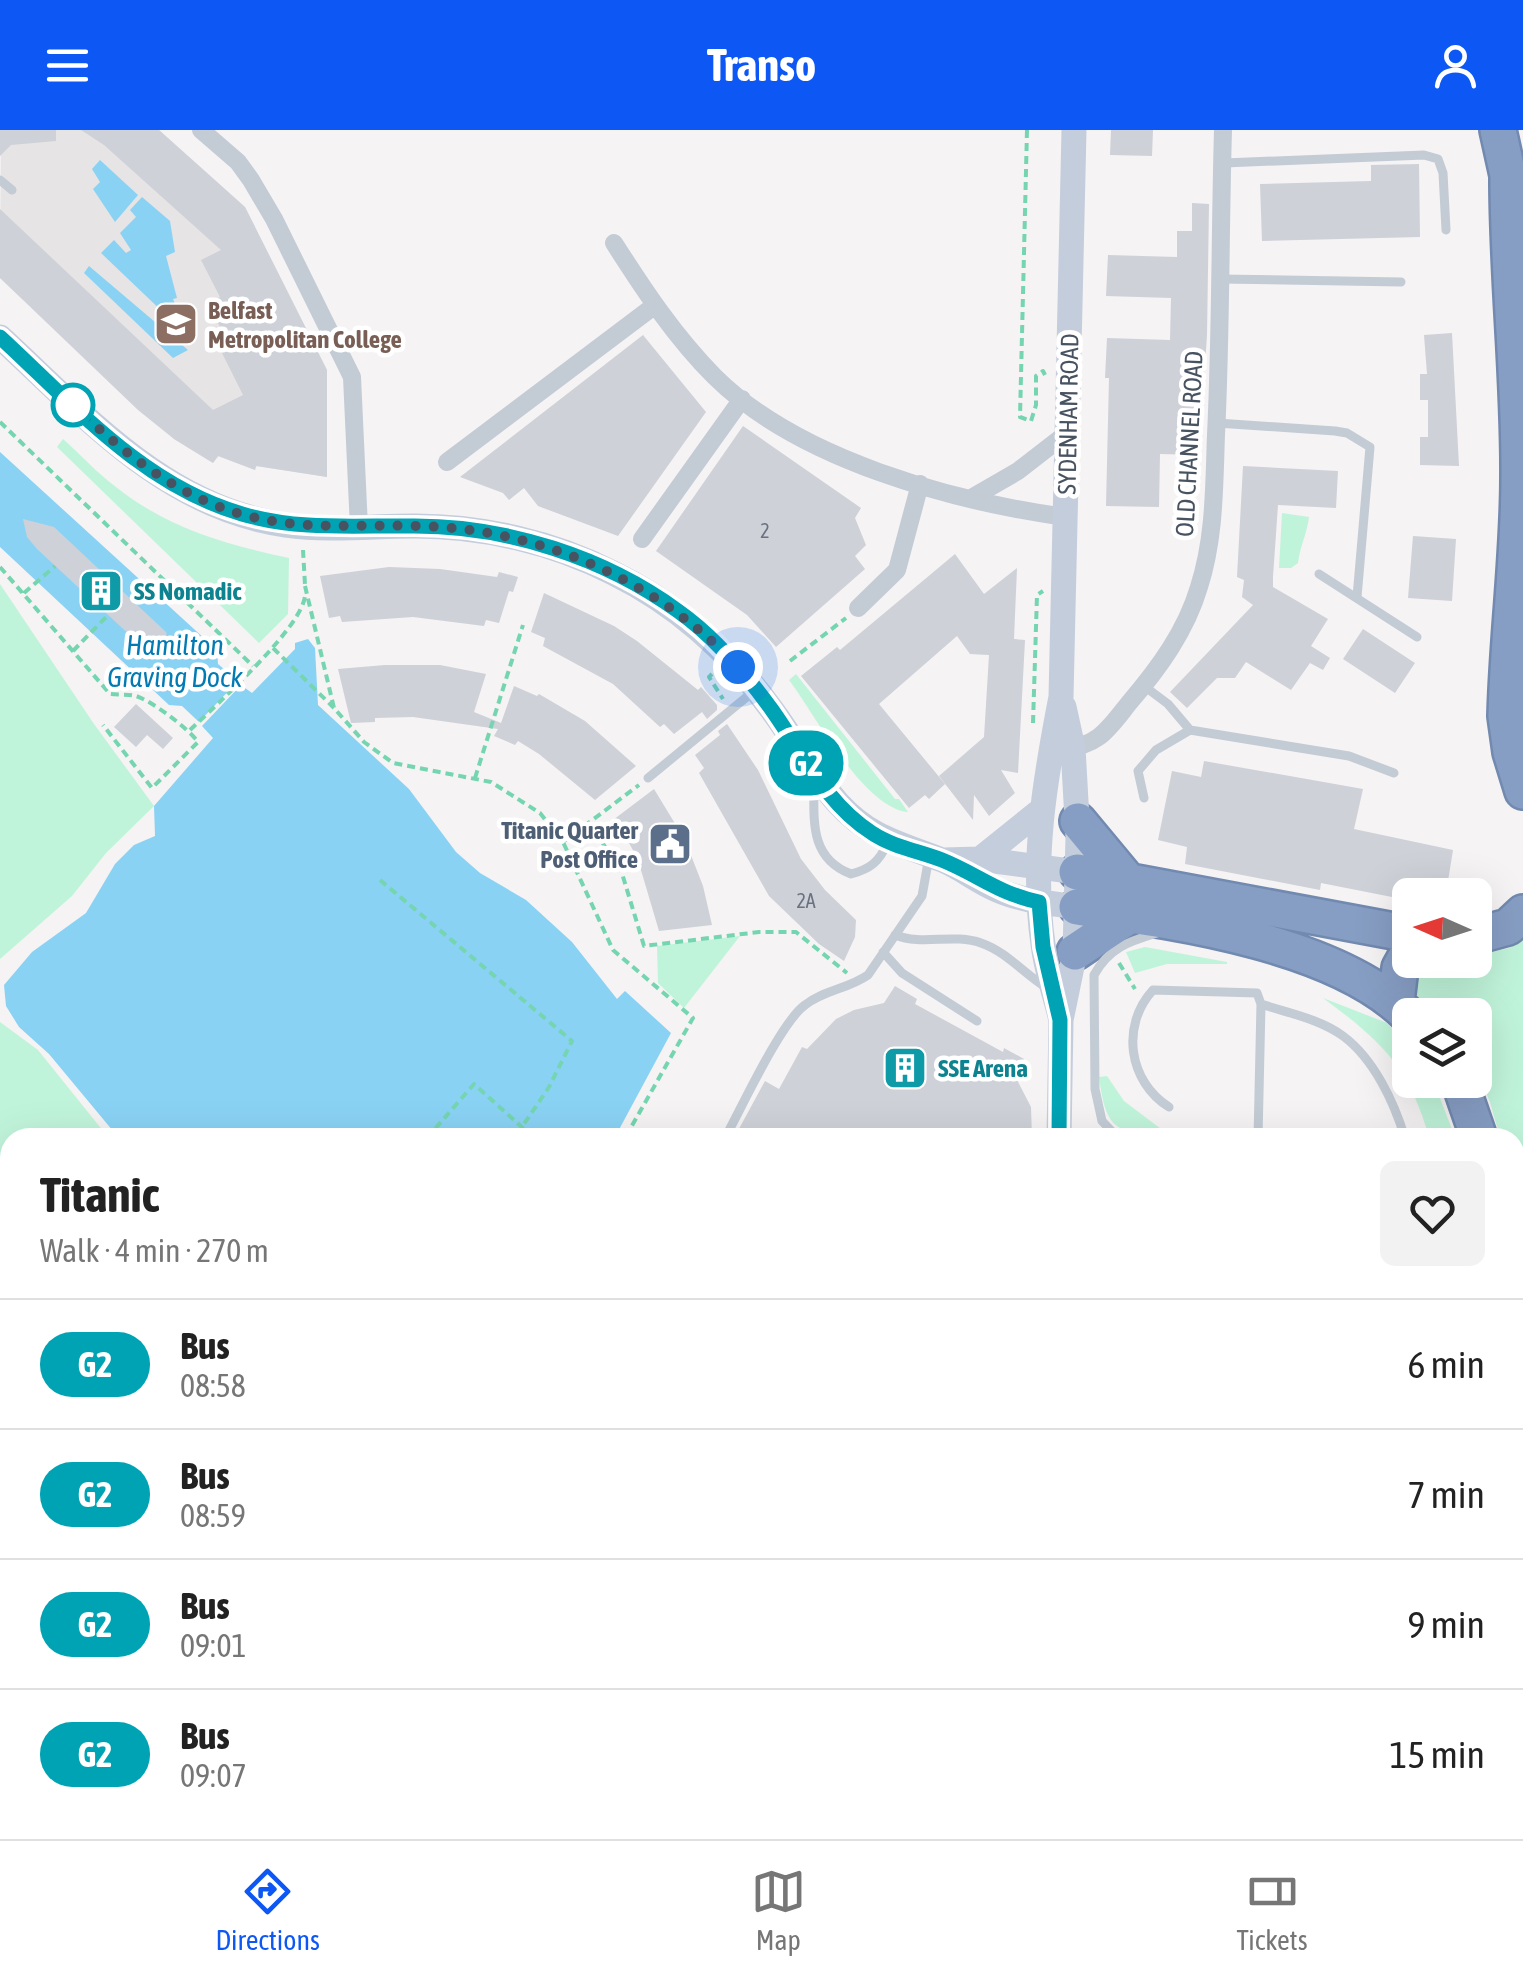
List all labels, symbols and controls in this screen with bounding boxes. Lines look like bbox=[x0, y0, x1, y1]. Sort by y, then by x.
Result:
icon: menu bbox=[40, 38, 95, 93]
icon: person bbox=[1428, 38, 1483, 93]
text: Transo bbox=[707, 39, 816, 91]
place label: Belfast Metropolitan College bbox=[208, 296, 402, 353]
school or university icon: Belfast Metropolitan College bbox=[153, 301, 199, 347]
street label: SYDENHAM ROAD bbox=[1053, 333, 1083, 495]
street label: OLD CHANNEL ROAD bbox=[1170, 350, 1208, 538]
unlabelled marker bbox=[52, 384, 94, 426]
house number: 2 bbox=[760, 519, 770, 542]
building icon: SS Nomadic bbox=[78, 568, 124, 614]
place label: SS Nomadic bbox=[134, 577, 242, 605]
water label: Hamilton Graving Dock bbox=[107, 629, 243, 693]
your location bbox=[713, 642, 763, 692]
line badge: G2 bbox=[761, 730, 851, 796]
text: G2 bbox=[788, 743, 824, 783]
place label: Titanic Quarter Post Office bbox=[501, 816, 639, 873]
public building icon: Titanic Quarter Post Office bbox=[647, 821, 693, 867]
north arrow bbox=[1392, 878, 1492, 978]
map controls bbox=[1392, 878, 1492, 1098]
house number: 2A bbox=[796, 889, 816, 912]
button: layers bbox=[1392, 998, 1492, 1098]
building icon: SSE Arena bbox=[882, 1045, 928, 1091]
place label: SSE Arena bbox=[938, 1054, 1028, 1082]
button: heart bbox=[1380, 1161, 1485, 1266]
text: Titanic bbox=[40, 1167, 159, 1222]
text: Walk · 4 min · 270 m bbox=[40, 1232, 269, 1269]
text: Bus bbox=[180, 1324, 230, 1367]
text: 6 min bbox=[1407, 1343, 1485, 1386]
text: G2 bbox=[77, 1344, 113, 1384]
text: 08:58 bbox=[180, 1367, 246, 1404]
text: Bus bbox=[180, 1454, 230, 1497]
text: 7 min bbox=[1407, 1473, 1485, 1516]
text: G2 bbox=[77, 1474, 113, 1514]
text: 08:59 bbox=[180, 1497, 246, 1534]
text: Bus bbox=[180, 1584, 230, 1627]
text: 9 min bbox=[1407, 1603, 1485, 1646]
text: G2 bbox=[77, 1604, 113, 1644]
text: 09:01 bbox=[180, 1627, 247, 1664]
text: Bus bbox=[180, 1714, 230, 1757]
text: 15 min bbox=[1390, 1733, 1485, 1776]
text: G2 bbox=[77, 1734, 113, 1774]
text: 09:07 bbox=[180, 1757, 247, 1794]
tab: Directions bbox=[215, 1864, 320, 1956]
tab: Map bbox=[751, 1864, 806, 1956]
tab: Tickets bbox=[1237, 1864, 1308, 1956]

